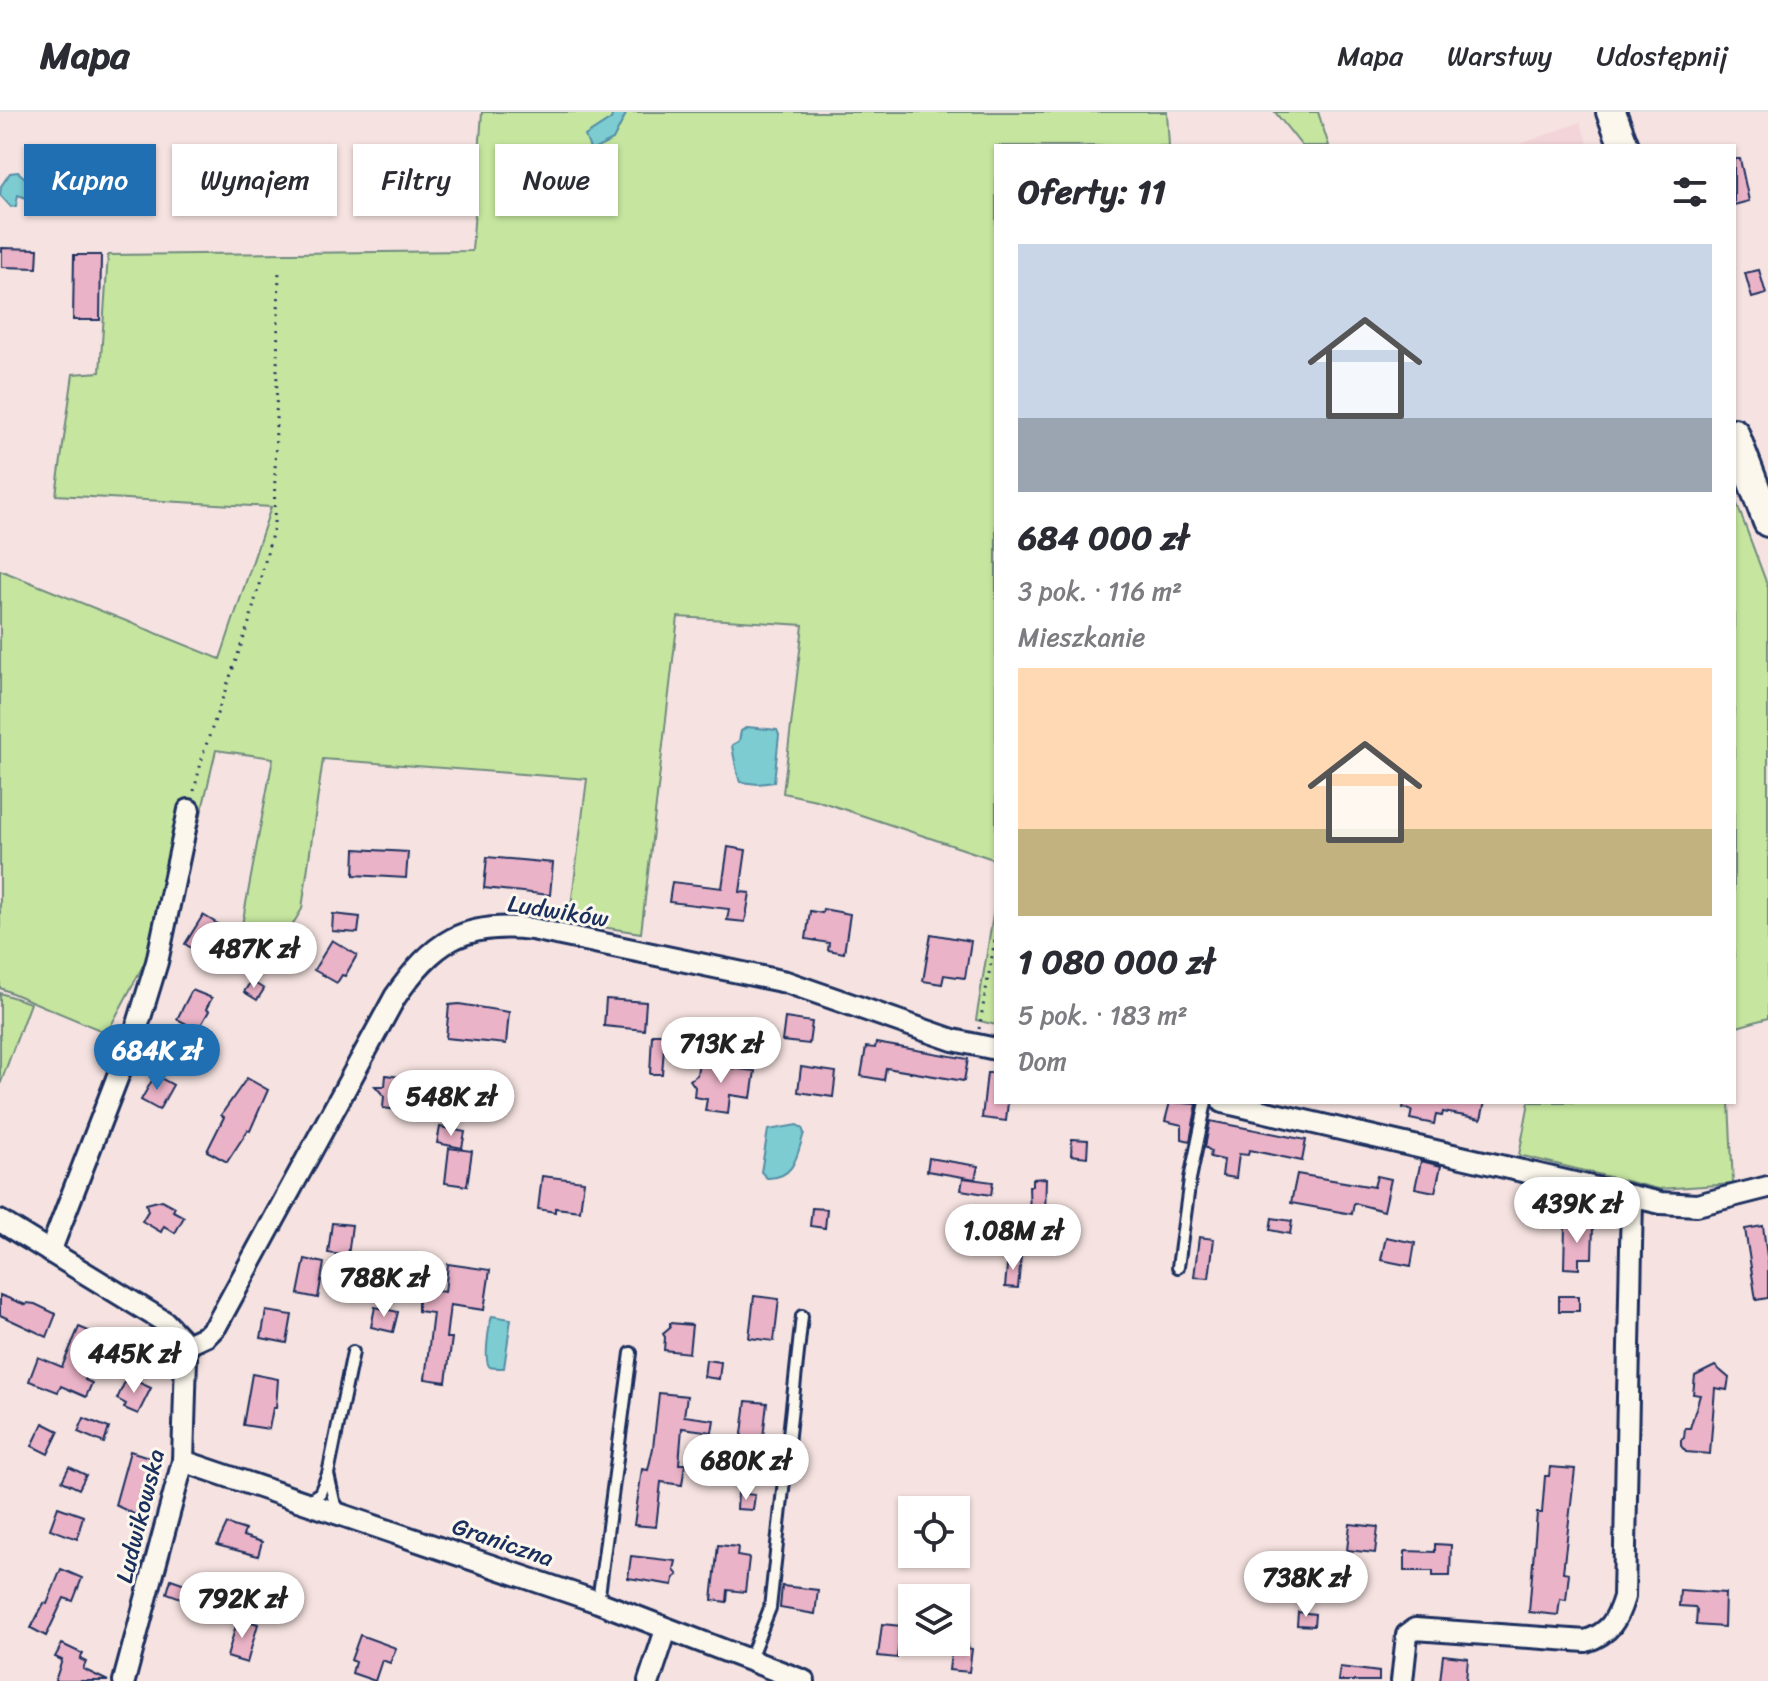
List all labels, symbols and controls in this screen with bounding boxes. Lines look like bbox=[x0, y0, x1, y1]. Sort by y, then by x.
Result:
text: Mapa bbox=[40, 22, 129, 89]
text: Mapa bbox=[1337, 31, 1403, 80]
text: Warstwy bbox=[1447, 31, 1552, 80]
text: Udostępnij bbox=[1596, 31, 1728, 80]
chip: Kupno bbox=[24, 144, 156, 216]
chip: Wynajem bbox=[172, 144, 337, 216]
chip: Filtry bbox=[353, 144, 479, 216]
chip: Nowe bbox=[495, 144, 618, 216]
text: Oferty: 11 bbox=[1018, 162, 1166, 222]
icon: filters bbox=[1668, 170, 1712, 214]
icon: home bbox=[1293, 296, 1437, 440]
text: 684 000 zł bbox=[1018, 508, 1188, 568]
text: 3 pok. · 116 m² bbox=[1018, 568, 1182, 614]
text: Mieszkanie bbox=[1018, 614, 1145, 660]
icon: home bbox=[1293, 720, 1437, 864]
street label: Ludwików bbox=[505, 882, 612, 940]
pin: 487K zł bbox=[180, 922, 328, 990]
text: 487K zł bbox=[209, 925, 299, 971]
text: 1 080 000 zł bbox=[1018, 932, 1214, 992]
text: 5 pok. · 183 m² bbox=[1018, 992, 1188, 1038]
pin: 713K zł bbox=[647, 1017, 795, 1085]
text: 713K zł bbox=[679, 1020, 763, 1066]
pin: 684K zł bbox=[83, 1024, 231, 1092]
text: 684K zł bbox=[112, 1027, 202, 1073]
text: Dom bbox=[1018, 1038, 1067, 1084]
pin: 548K zł bbox=[377, 1070, 525, 1138]
text: 548K zł bbox=[405, 1073, 497, 1119]
pin: 439K zł bbox=[1503, 1177, 1651, 1245]
text: 439K zł bbox=[1532, 1180, 1622, 1226]
pin: 1.08M zł bbox=[930, 1204, 1096, 1272]
text: 1.08M zł bbox=[963, 1207, 1063, 1253]
pin: 788K zł bbox=[310, 1251, 458, 1319]
text: 788K zł bbox=[339, 1254, 429, 1300]
pin: 445K zł bbox=[60, 1327, 208, 1395]
text: 445K zł bbox=[88, 1330, 180, 1376]
pin: 680K zł bbox=[672, 1434, 820, 1502]
text: 680K zł bbox=[701, 1437, 791, 1483]
street label: Ludwikowska bbox=[103, 1445, 177, 1587]
map controls bbox=[898, 1496, 970, 1656]
button: locate bbox=[898, 1496, 970, 1568]
street label: Graniczna bbox=[447, 1505, 559, 1579]
pin: 738K zł bbox=[1232, 1551, 1380, 1619]
text: 738K zł bbox=[1262, 1554, 1350, 1600]
pin: 792K zł bbox=[168, 1572, 316, 1640]
text: 792K zł bbox=[197, 1575, 287, 1621]
button: layers bbox=[898, 1584, 970, 1656]

